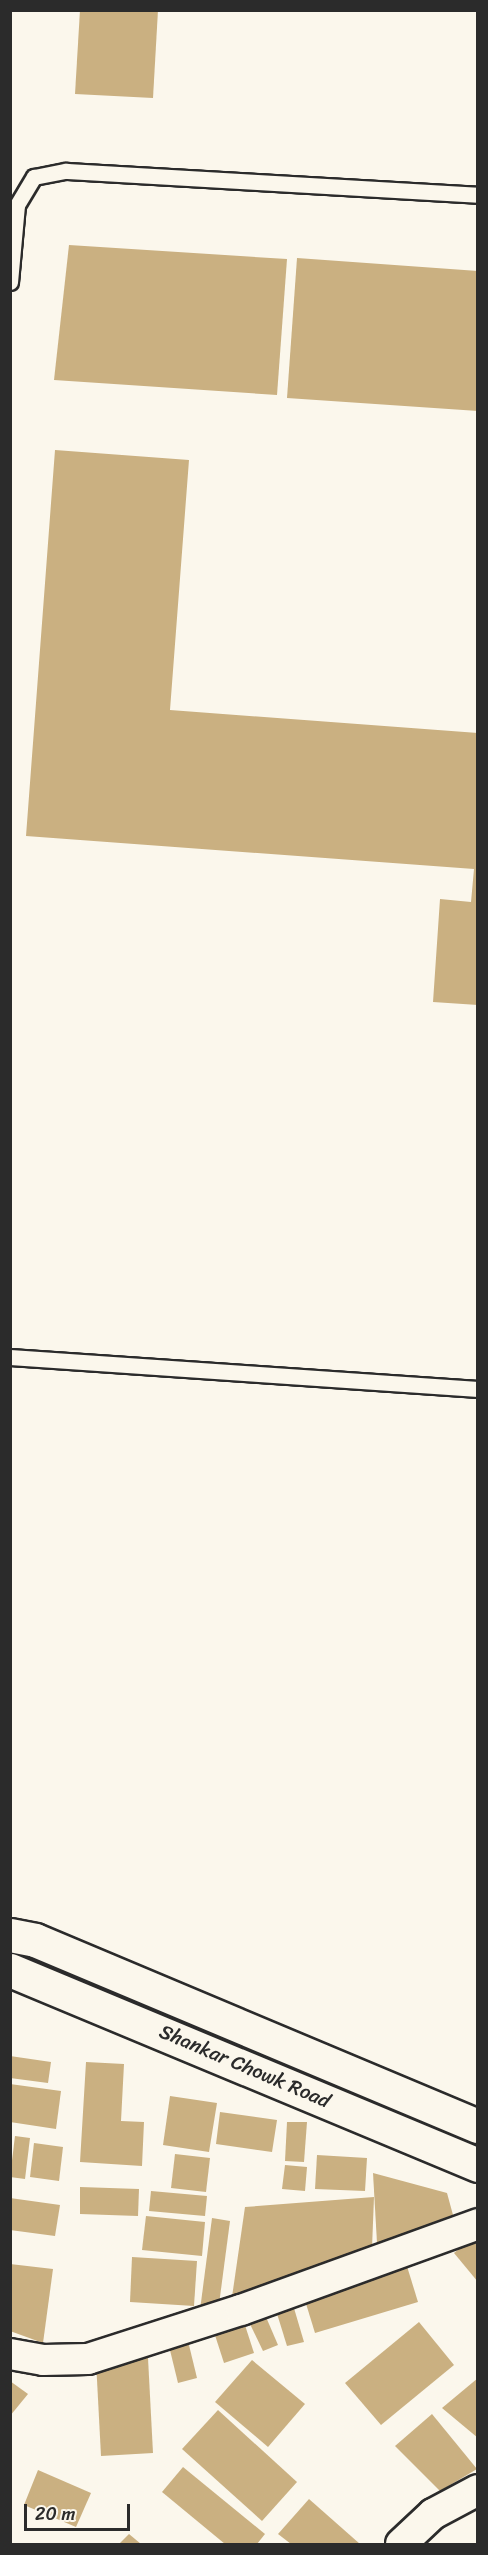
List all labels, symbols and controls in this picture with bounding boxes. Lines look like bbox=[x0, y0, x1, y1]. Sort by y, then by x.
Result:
street label: Shankar Chowk Road bbox=[156, 2019, 334, 2113]
scale bar bbox=[27, 2492, 134, 2530]
text: 20 m bbox=[35, 2498, 75, 2530]

